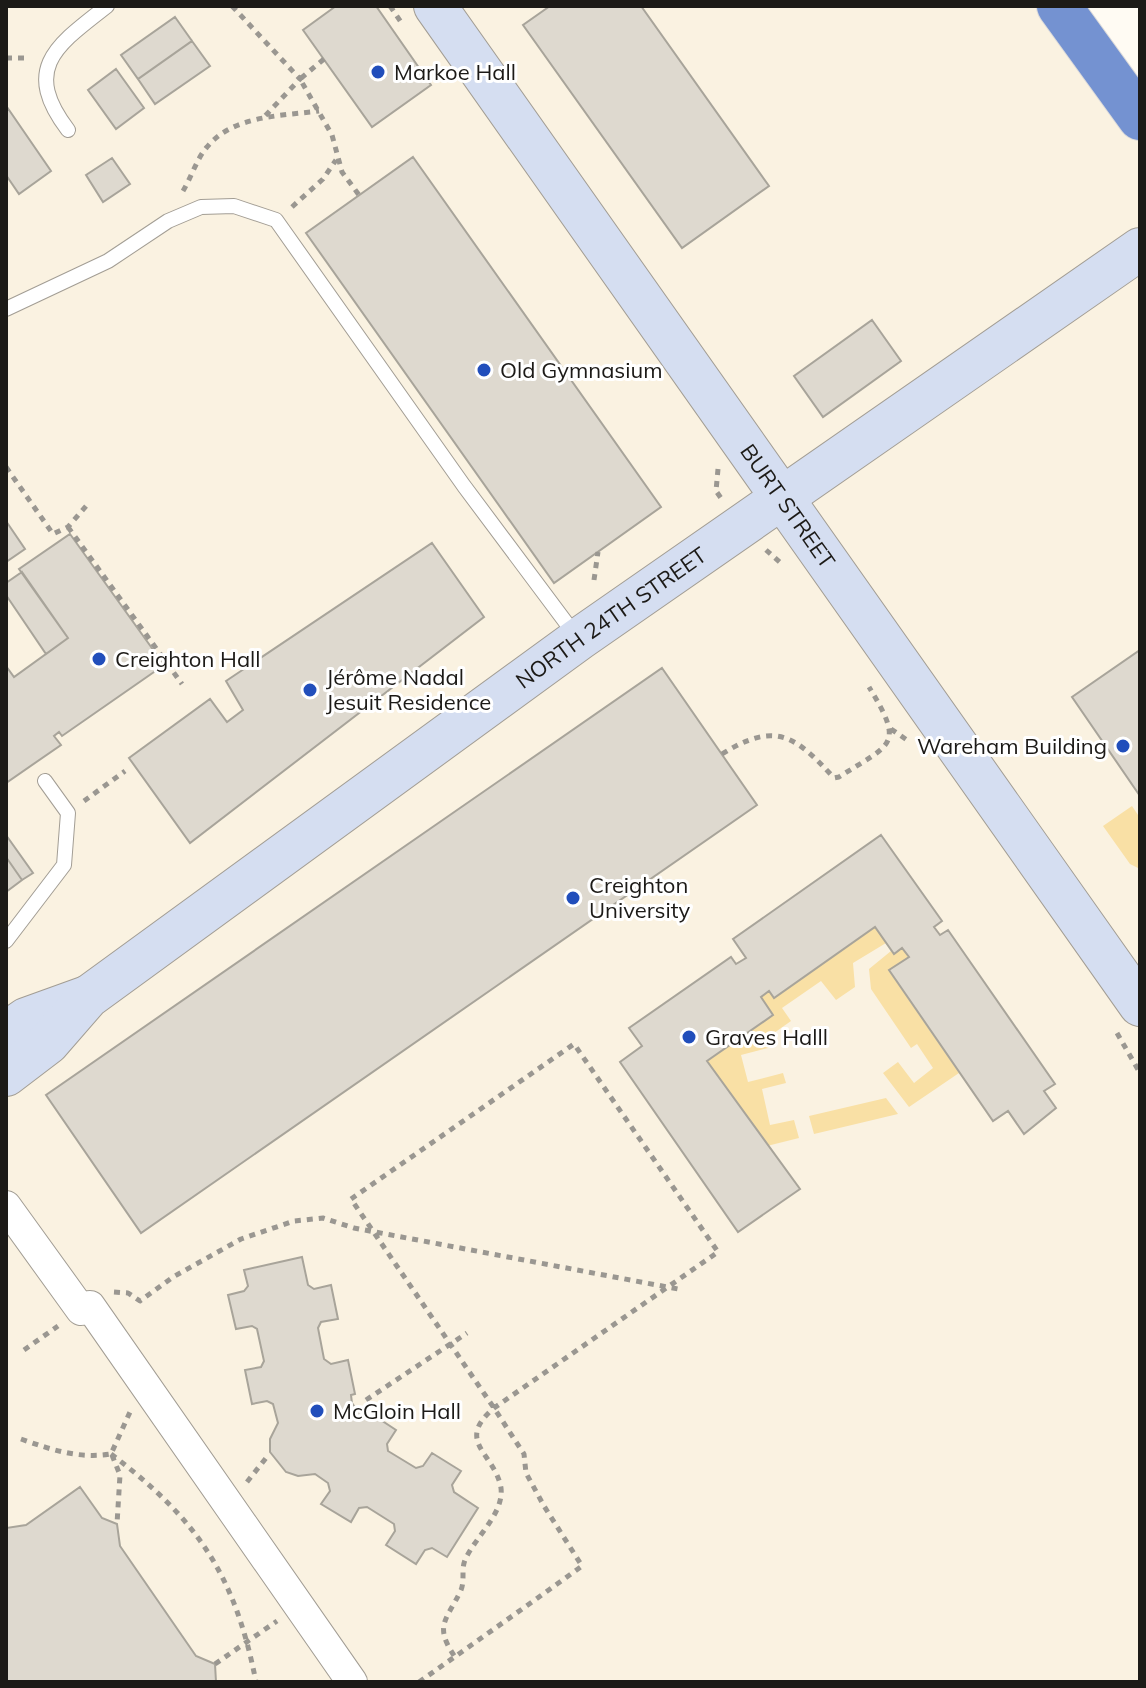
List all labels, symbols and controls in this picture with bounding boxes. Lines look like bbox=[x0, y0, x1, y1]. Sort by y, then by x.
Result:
place label: Markoe Hall bbox=[394, 58, 516, 86]
marker: Markoe Hall bbox=[369, 63, 387, 81]
place label: Old Gymnasium bbox=[500, 356, 663, 384]
marker: Old Gymnasium bbox=[475, 361, 493, 379]
street label: BURT STREET bbox=[734, 438, 841, 574]
street label: NORTH 24TH STREET bbox=[510, 541, 712, 695]
place label: Creighton Hall bbox=[115, 645, 261, 673]
marker: Creighton Hall bbox=[90, 650, 108, 668]
place label: Jérôme Nadal Jesuit Residence bbox=[326, 663, 491, 716]
marker: Jérôme Nadal Jesuit Residence bbox=[301, 681, 319, 699]
place label: Wareham Building bbox=[917, 732, 1107, 760]
marker: Wareham Building bbox=[1114, 737, 1132, 755]
place label: Creighton University bbox=[589, 871, 691, 924]
marker: Creighton University bbox=[564, 889, 582, 907]
place label: Graves Halll bbox=[705, 1023, 828, 1051]
marker: Graves Halll bbox=[680, 1028, 698, 1046]
place label: McGloin Hall bbox=[333, 1397, 461, 1425]
marker: McGloin Hall bbox=[308, 1402, 326, 1420]

